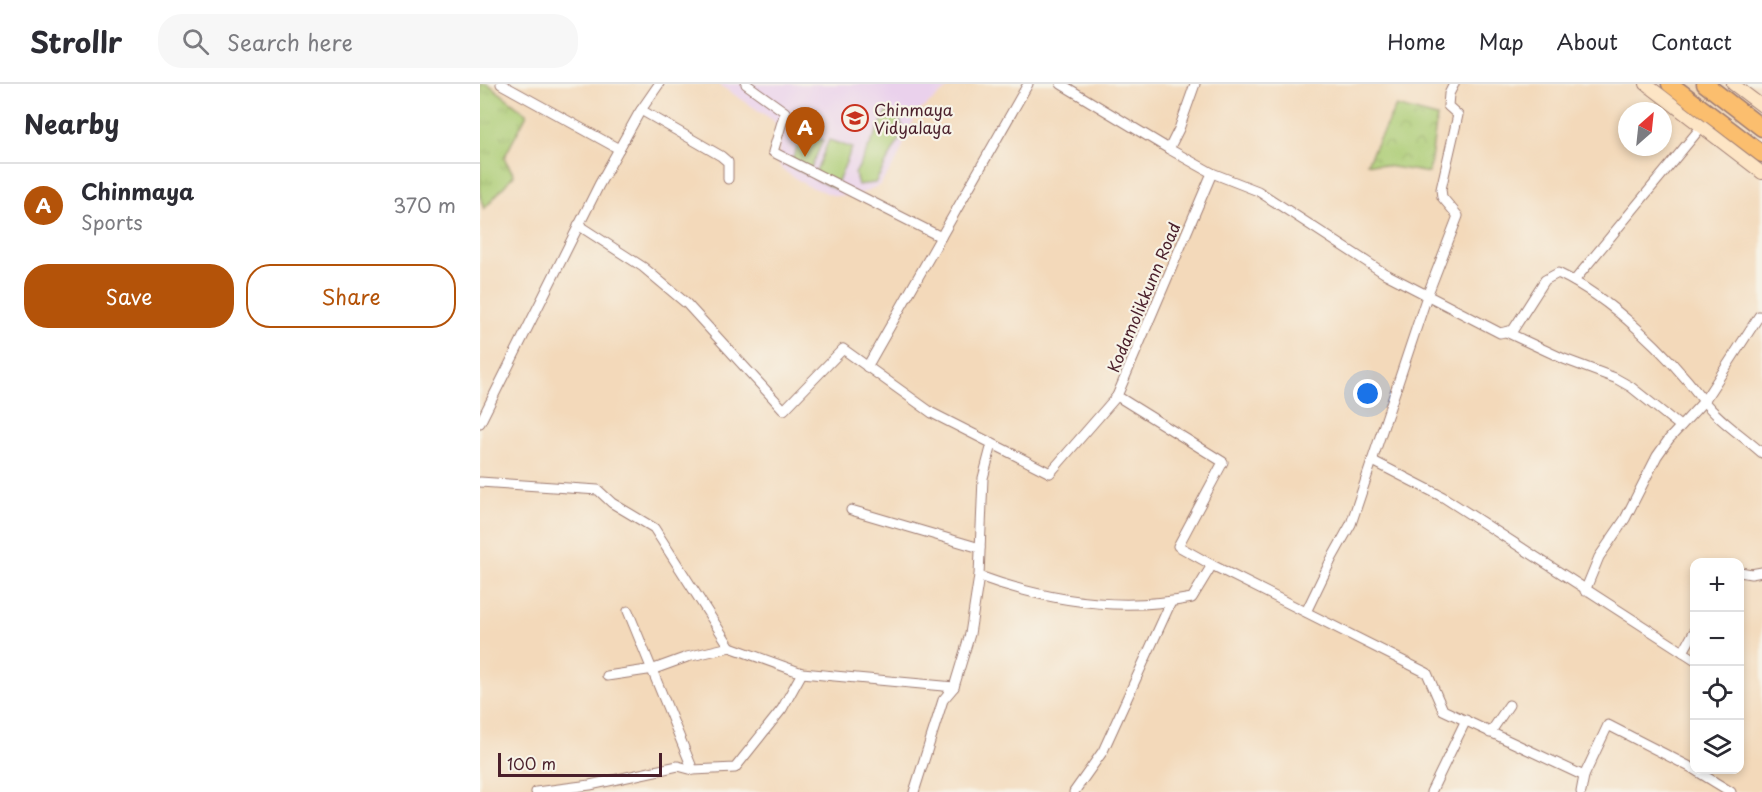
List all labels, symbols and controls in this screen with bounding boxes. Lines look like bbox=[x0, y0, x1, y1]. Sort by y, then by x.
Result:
search box bbox=[158, 14, 578, 68]
text: Strollr bbox=[30, 20, 122, 63]
icon: search bbox=[179, 25, 212, 58]
text: Search here bbox=[227, 25, 353, 58]
text: Home bbox=[1387, 25, 1446, 57]
text: Map bbox=[1479, 25, 1524, 57]
text: About bbox=[1557, 25, 1618, 57]
text: Contact bbox=[1651, 25, 1732, 57]
place label: Chinmaya Vidyalaya bbox=[874, 97, 953, 139]
north arrow bbox=[1618, 102, 1672, 156]
school or university icon: Chinmaya Vidyalaya bbox=[840, 103, 870, 133]
text: Nearby bbox=[24, 104, 119, 143]
pin: A bbox=[786, 107, 824, 157]
text: Chinmaya bbox=[81, 174, 194, 207]
text: A bbox=[36, 190, 51, 220]
text: 370 m bbox=[393, 190, 456, 220]
text: Sports bbox=[81, 207, 143, 237]
street label: Kodamolikkunn Road bbox=[1101, 218, 1185, 376]
button: Save bbox=[24, 264, 234, 328]
button: Share bbox=[246, 264, 456, 328]
your location bbox=[1353, 379, 1382, 408]
map controls bbox=[1690, 558, 1744, 774]
button: + bbox=[1690, 558, 1744, 612]
button: − bbox=[1690, 612, 1744, 666]
button: locate bbox=[1690, 666, 1744, 720]
button: layers bbox=[1690, 720, 1744, 774]
scale bar bbox=[498, 750, 662, 778]
text: 100 m bbox=[507, 751, 556, 775]

